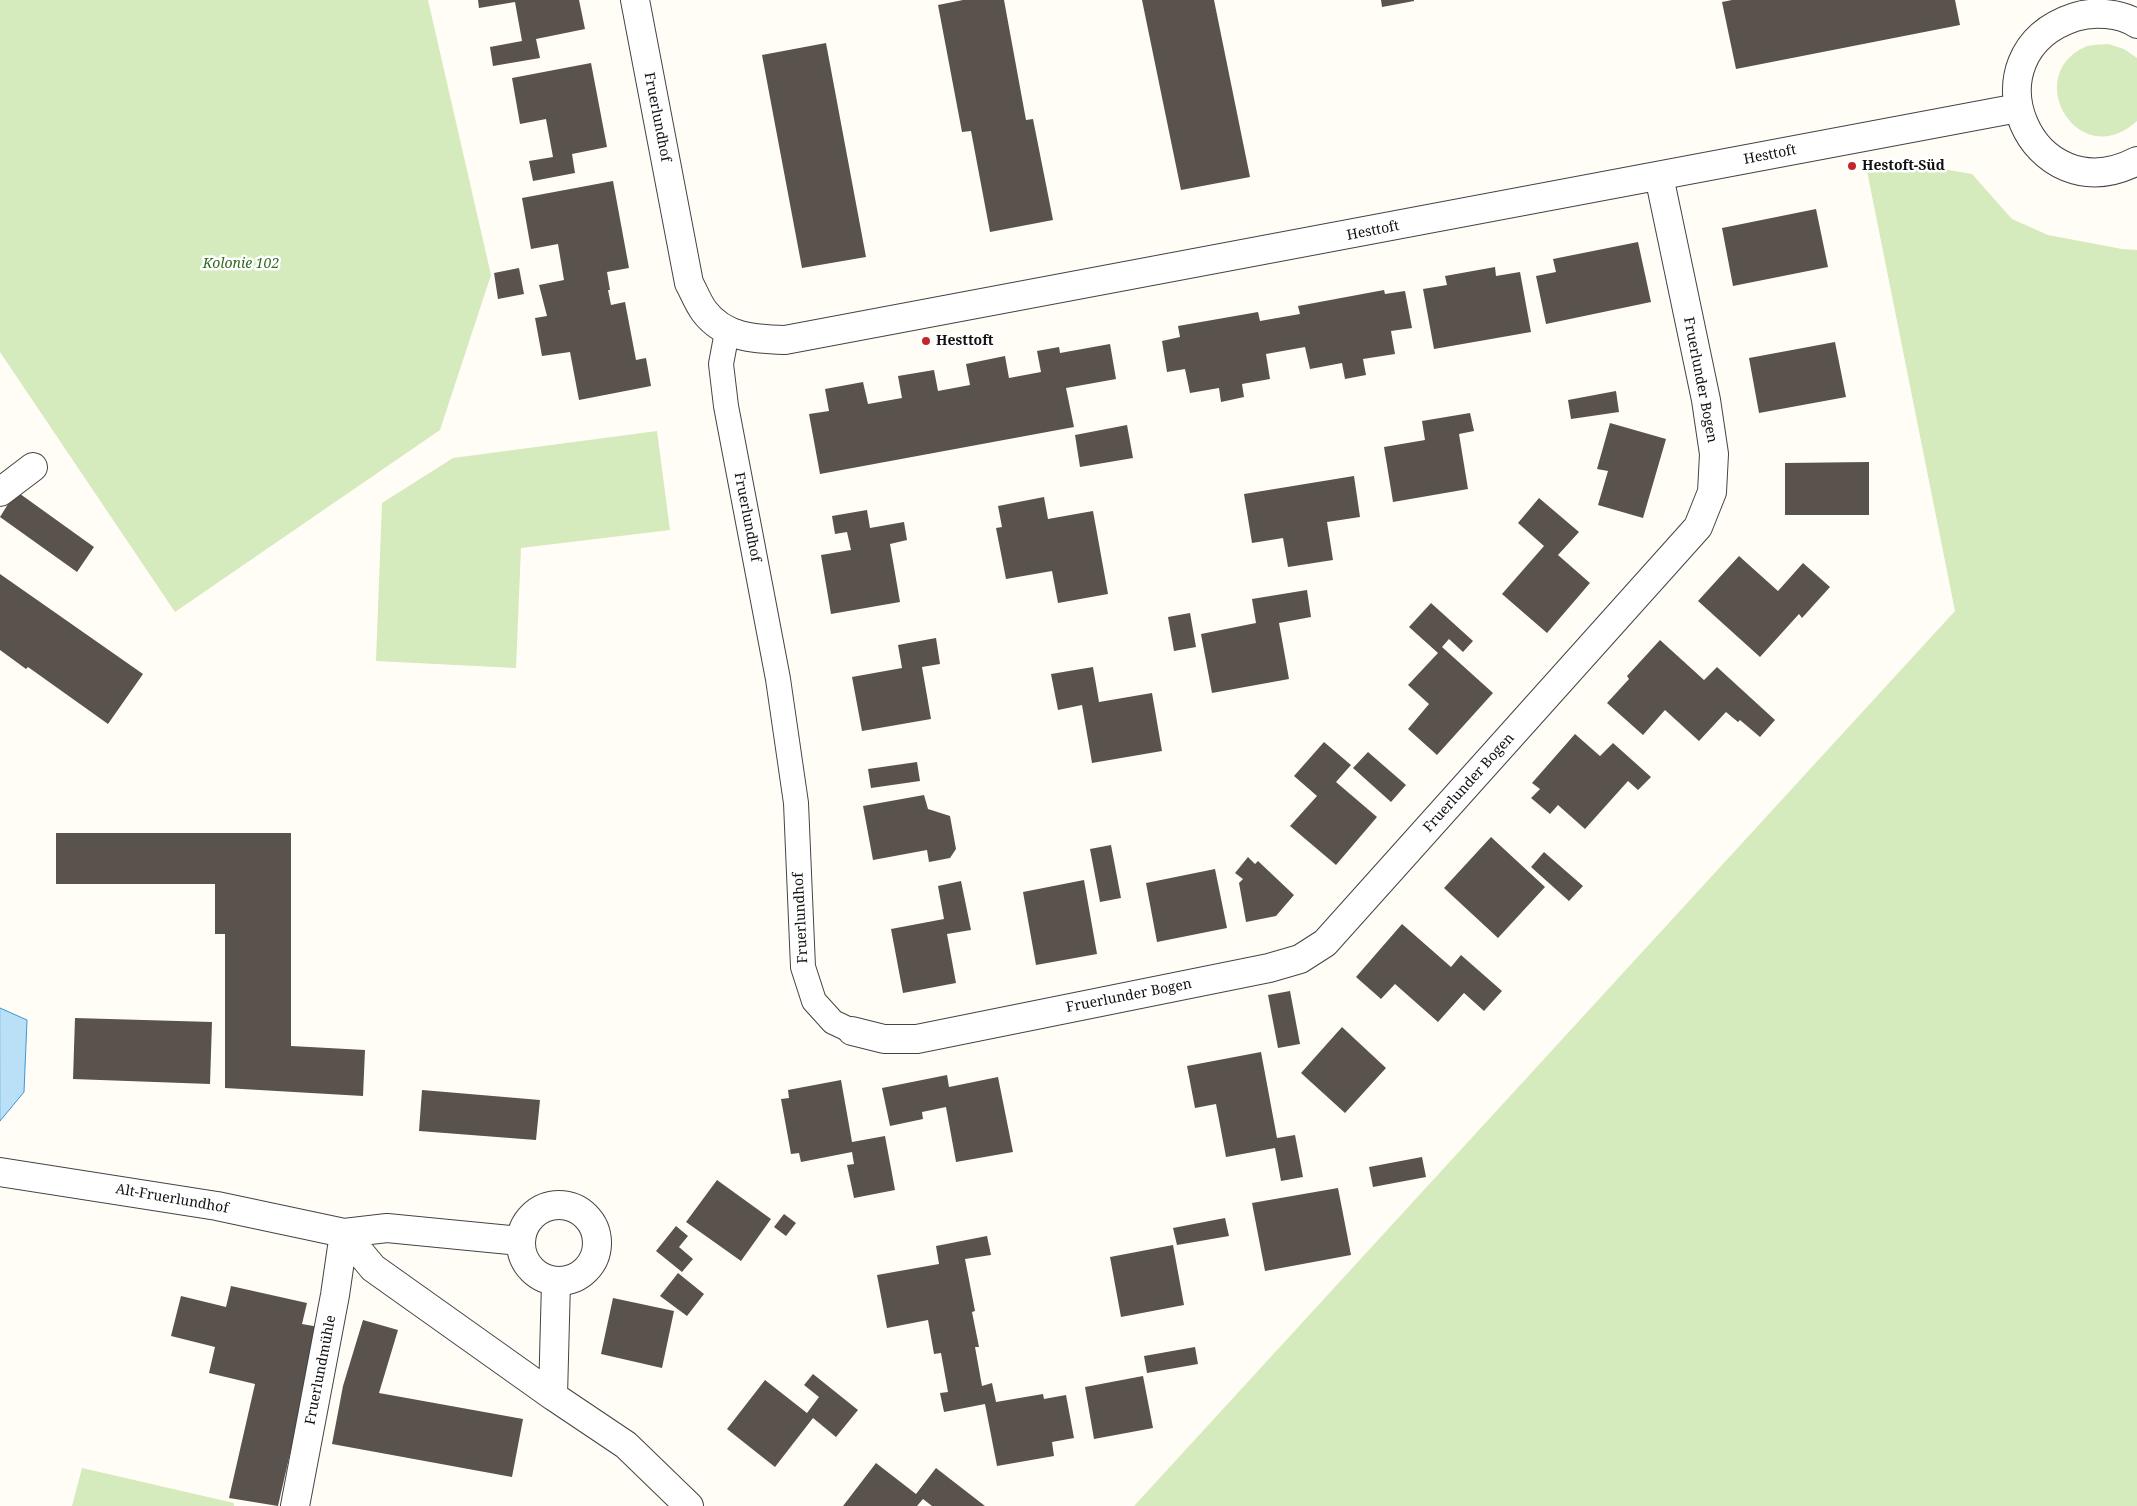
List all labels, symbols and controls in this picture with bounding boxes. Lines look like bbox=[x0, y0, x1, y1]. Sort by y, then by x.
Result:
street label: Fruerlundhof bbox=[640, 71, 674, 163]
street label: Hesttoft bbox=[1742, 142, 1798, 168]
place label: Hestoft-Süd bbox=[1862, 158, 1945, 174]
marker: Hestoft-Süd bbox=[1846, 160, 1858, 172]
street label: Hesttoft bbox=[1345, 218, 1401, 244]
park label: Kolonie 102 bbox=[203, 256, 279, 272]
street label: Fruerlunder Bogen bbox=[1680, 316, 1720, 444]
place label: Hesttoft bbox=[936, 333, 994, 349]
marker: Hesttoft bbox=[920, 335, 932, 347]
street label: Fruerlundhof bbox=[730, 471, 764, 563]
street label: Fruerlunder Bogen bbox=[1420, 730, 1518, 836]
street label: Fruerlundhof bbox=[790, 872, 812, 964]
street label: Fruerlunder Bogen bbox=[1065, 976, 1193, 1016]
street label: Alt-Fruerlundhof bbox=[114, 1181, 230, 1217]
street label: Fruerlundmühle bbox=[302, 1314, 340, 1426]

